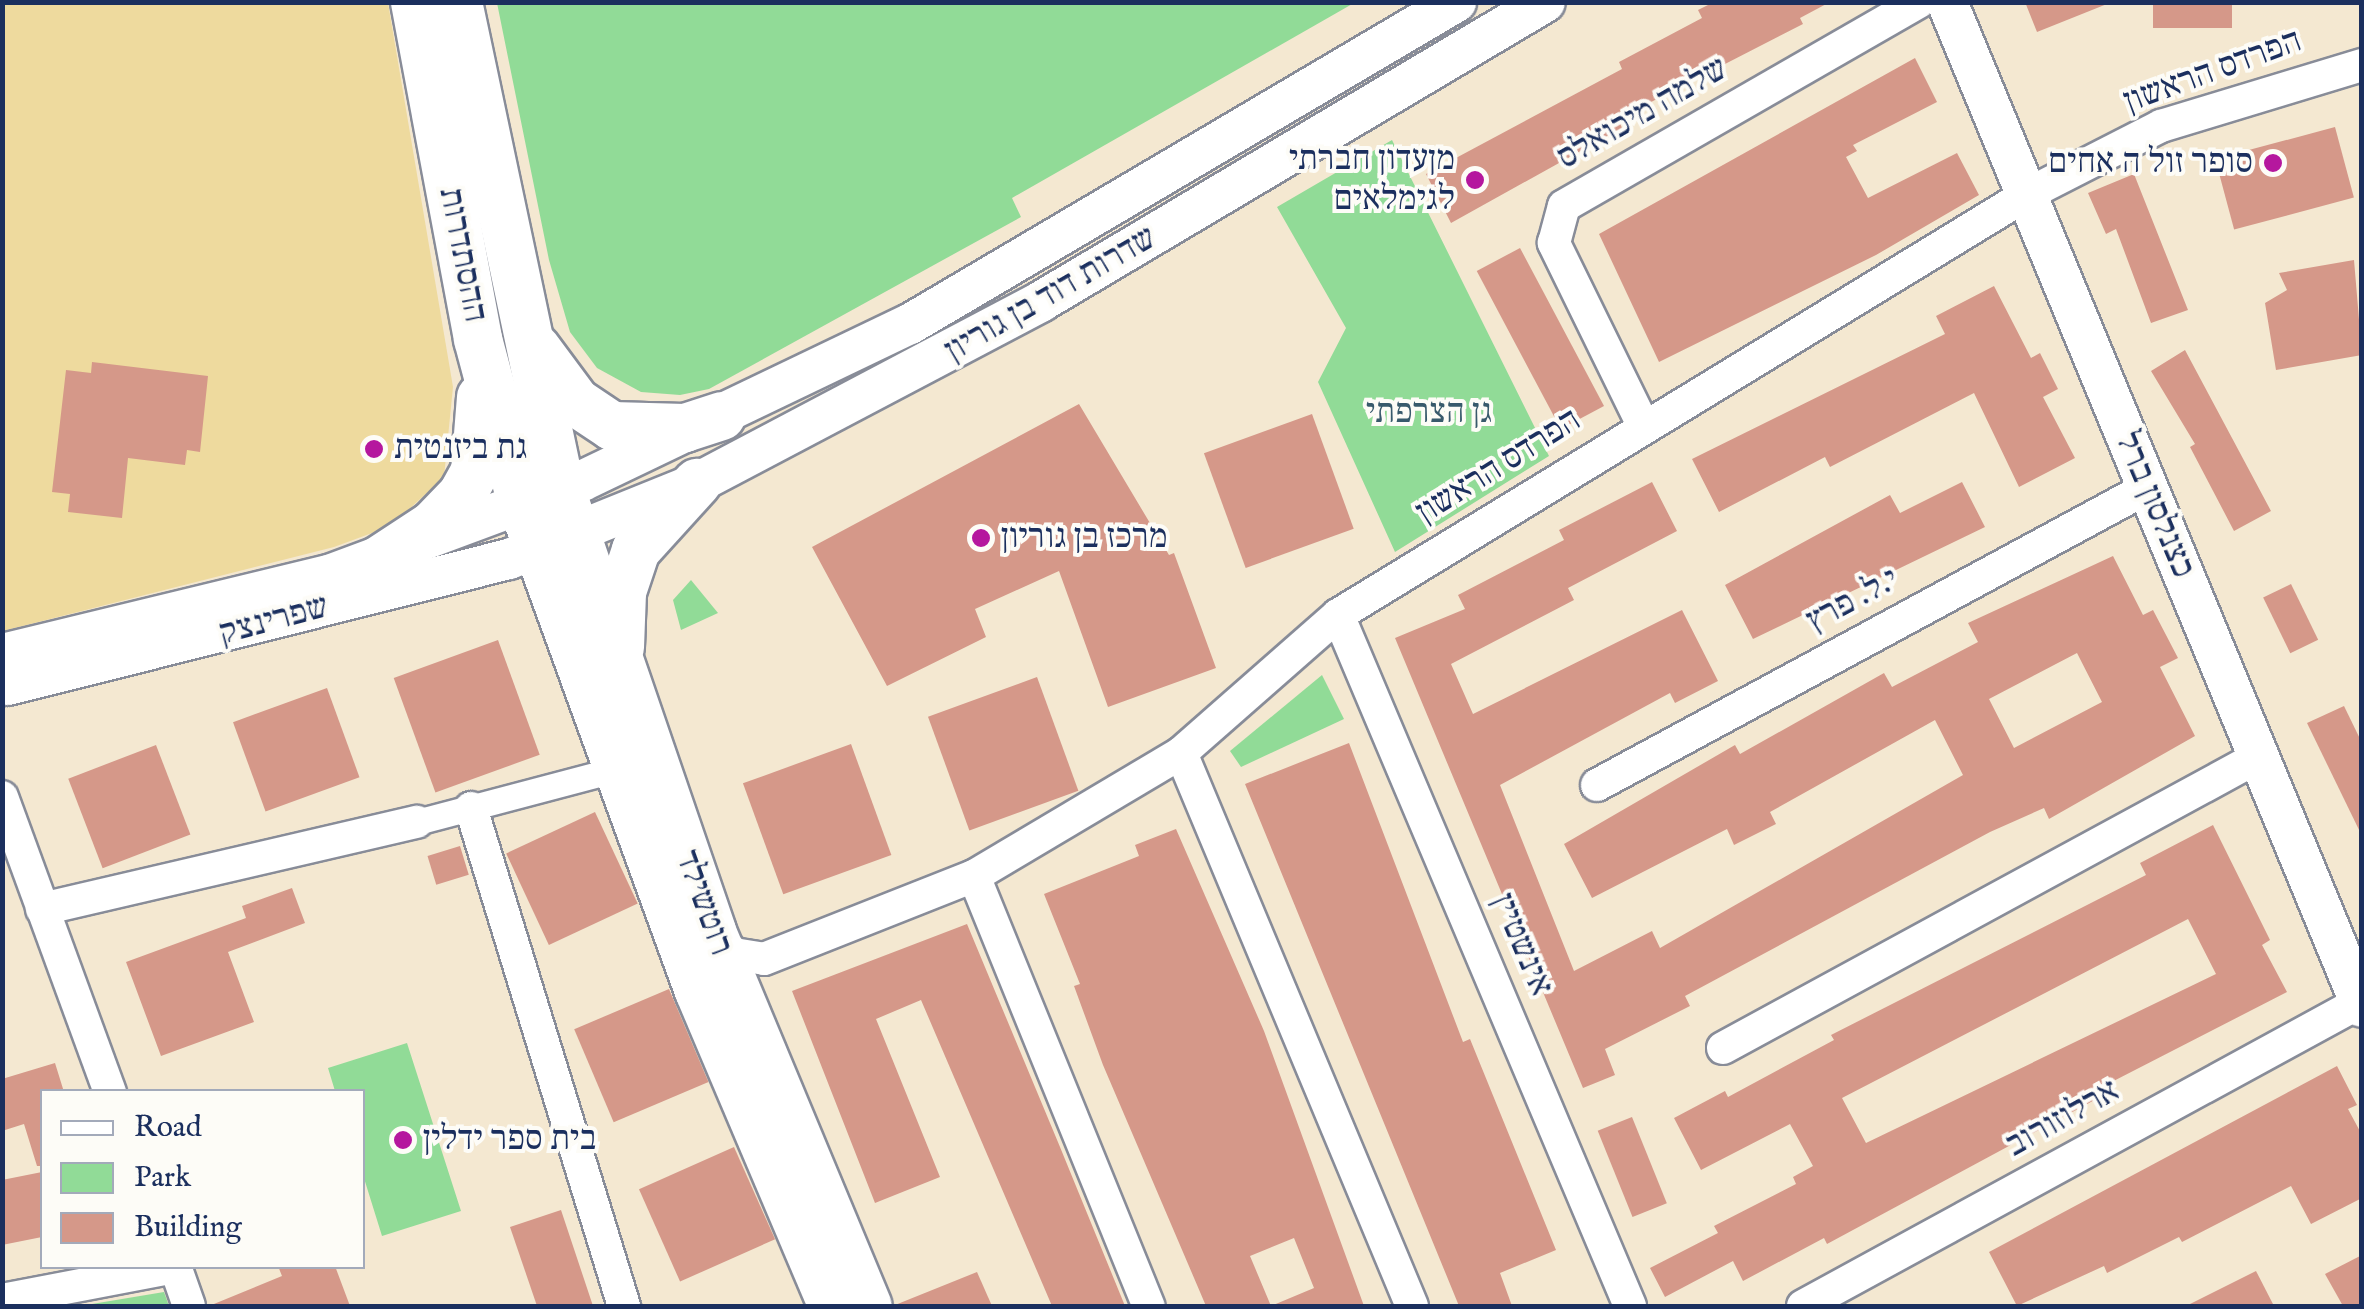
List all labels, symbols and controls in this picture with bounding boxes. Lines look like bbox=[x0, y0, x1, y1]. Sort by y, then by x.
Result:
street label: הפרדס הראשון bbox=[2118, 20, 2308, 124]
street label: שלמה מיכואלס bbox=[1550, 48, 1736, 180]
place label: מןעדון חברתי לגימלאים bbox=[1289, 139, 1455, 221]
place label: סופר זול ה אחים bbox=[2048, 142, 2253, 184]
marker: סופר זול ה אחים bbox=[2262, 152, 2284, 174]
marker: מןעדון חברתי לגימלאים bbox=[1464, 169, 1486, 191]
street label: ההסתדרות bbox=[428, 184, 496, 326]
street label: שדרות דוד בן גוריון bbox=[938, 218, 1164, 372]
park label: גן הצרפתי bbox=[1366, 392, 1492, 434]
street label: הפרדס הראשון bbox=[1409, 400, 1589, 534]
street label: כצנלסון ברל bbox=[2105, 426, 2203, 584]
place label: גת ביזנטית bbox=[394, 428, 527, 470]
marker: גת ביזנטית bbox=[363, 438, 385, 460]
place label: מרכז בן גוריון bbox=[1001, 517, 1167, 559]
marker: מרכז בן גוריון bbox=[970, 527, 992, 549]
street label: י.ל. פרץ bbox=[1800, 559, 1906, 643]
street label: שפרינצק bbox=[215, 586, 333, 656]
street label: רוטשילד bbox=[665, 845, 741, 961]
street label: אינשטיין bbox=[1481, 888, 1561, 1002]
street label: ארלוזורוב bbox=[1999, 1071, 2127, 1167]
legend bbox=[40, 1089, 365, 1269]
text: Road bbox=[134, 1109, 202, 1147]
place label: בית ספר ידלין bbox=[423, 1119, 596, 1161]
marker: בית ספר ידלין bbox=[392, 1129, 414, 1151]
text: Park bbox=[134, 1159, 191, 1197]
text: Building bbox=[134, 1209, 242, 1247]

